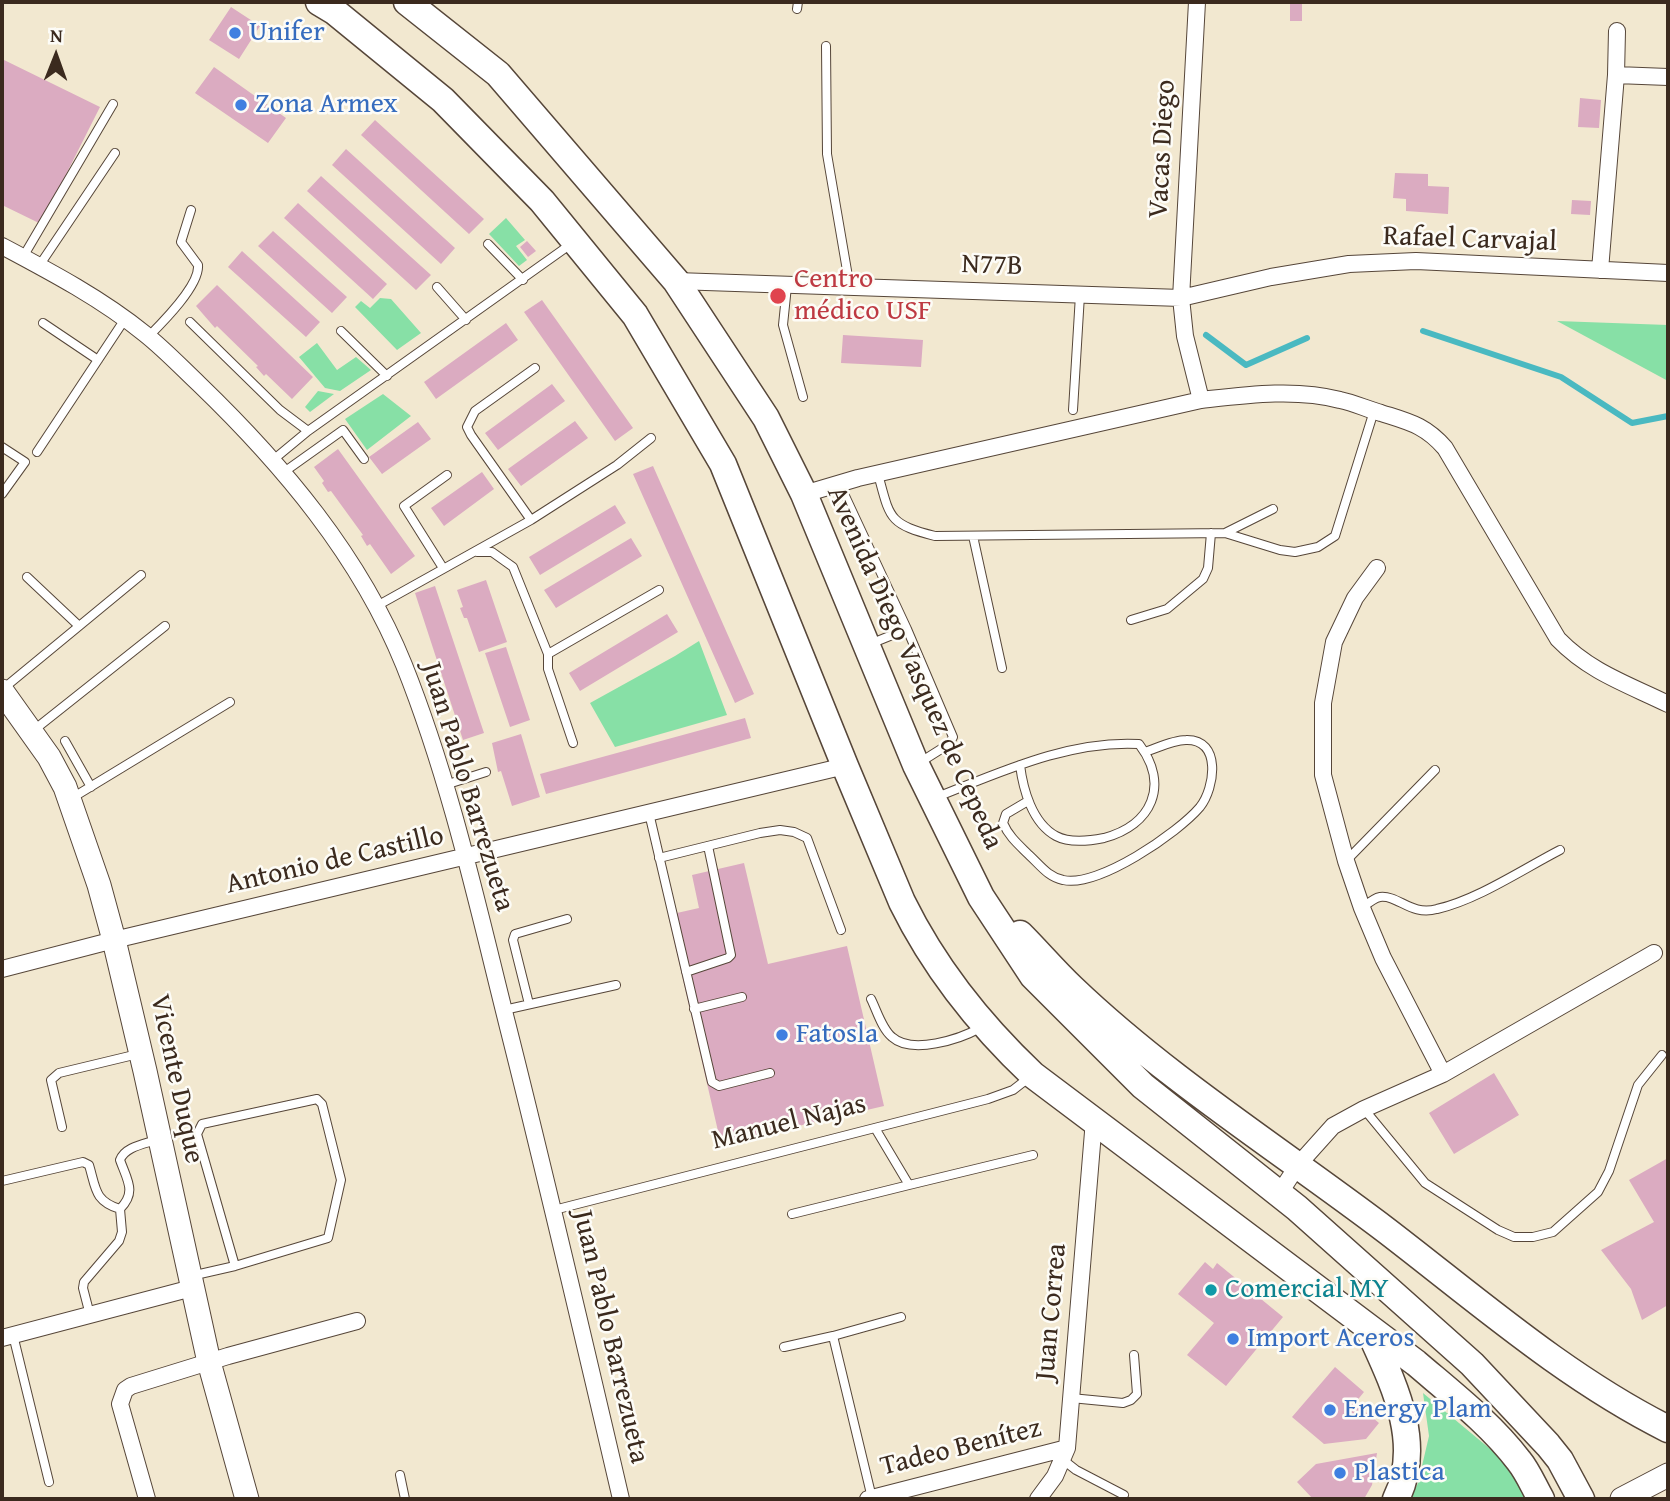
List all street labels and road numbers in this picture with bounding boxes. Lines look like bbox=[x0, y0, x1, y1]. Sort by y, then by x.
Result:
street label: Vacas Diego bbox=[1143, 79, 1183, 219]
street label: Rafael Carvajal bbox=[1382, 220, 1558, 260]
street label: N77B bbox=[961, 248, 1023, 284]
street label: Avenida Diego Vasquez de Cepeda bbox=[819, 481, 1009, 855]
street label: Juan Pablo Barrezueta bbox=[413, 658, 521, 916]
street label: Antonio de Castillo bbox=[223, 820, 447, 902]
street label: Vicente Duque bbox=[142, 991, 210, 1167]
street label: Manuel Najas bbox=[708, 1088, 870, 1158]
street label: Juan Pablo Barrezueta bbox=[565, 1207, 655, 1467]
street label: Juan Correa bbox=[1029, 1242, 1075, 1382]
street label: Tadeo Benítez bbox=[877, 1412, 1045, 1484]

